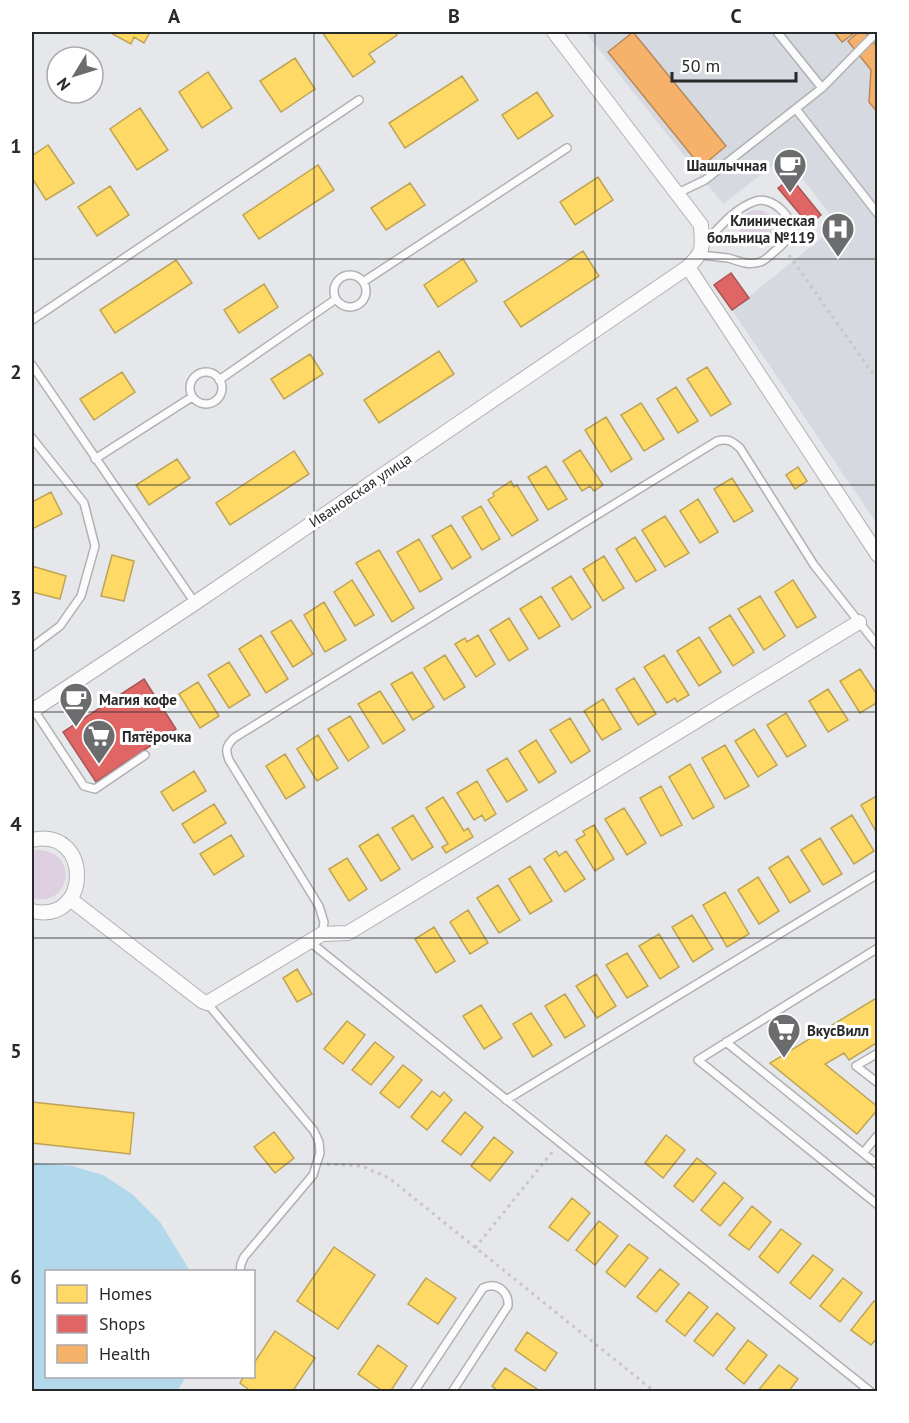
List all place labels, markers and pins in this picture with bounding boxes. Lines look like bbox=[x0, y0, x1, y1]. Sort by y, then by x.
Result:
cafe icon: Шашлычная bbox=[772, 147, 808, 194]
place label: Шашлычная bbox=[686, 156, 767, 175]
place label: Клиническая больница №119 bbox=[707, 211, 815, 247]
hospital icon: Клиническая больница №119 bbox=[820, 211, 856, 258]
cafe icon: Магия кофе bbox=[58, 681, 94, 728]
place label: Магия кофе bbox=[99, 690, 177, 709]
supermarket icon: Пятёрочка bbox=[81, 718, 117, 765]
place label: Пятёрочка bbox=[122, 727, 191, 746]
supermarket icon: ВкусВилл bbox=[766, 1012, 802, 1059]
place label: ВкусВилл bbox=[807, 1021, 869, 1040]

